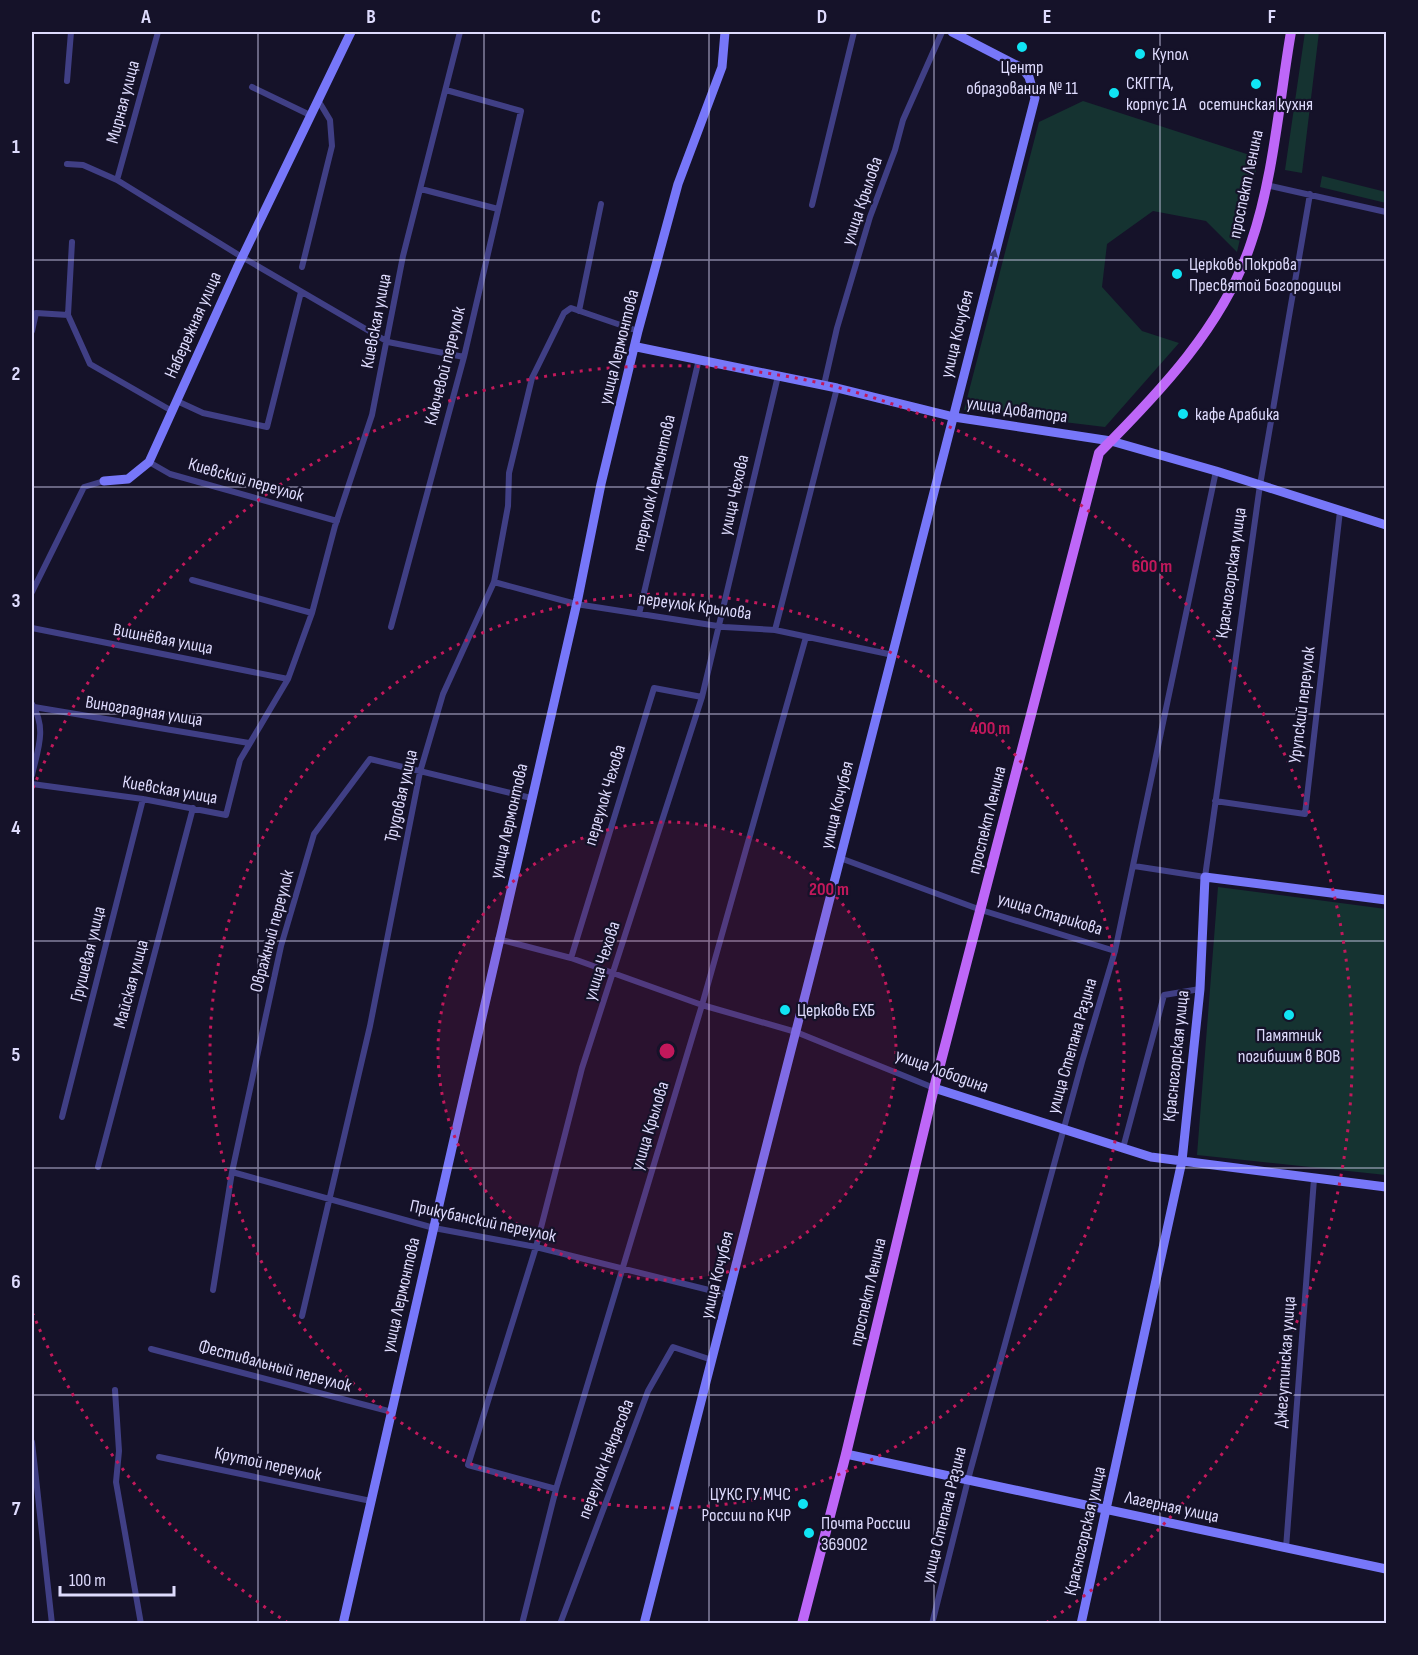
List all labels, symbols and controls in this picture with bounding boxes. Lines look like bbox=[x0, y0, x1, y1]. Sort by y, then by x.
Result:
text: A bbox=[140, 5, 151, 29]
text: B bbox=[366, 5, 376, 29]
text: C bbox=[591, 5, 601, 29]
text: D bbox=[817, 5, 827, 29]
text: E bbox=[1043, 5, 1051, 29]
text: F bbox=[1268, 5, 1276, 29]
marker: Центр образования № 11 bbox=[1015, 40, 1029, 54]
place label: Купол bbox=[1152, 44, 1189, 65]
marker: Купол bbox=[1133, 47, 1147, 61]
place label: Центр образования № 11 bbox=[966, 57, 1079, 99]
street label: Мирная улица bbox=[102, 58, 144, 146]
place label: СКГГТА, корпус 1А bbox=[1126, 73, 1187, 115]
marker: осетинская кухня bbox=[1249, 77, 1263, 91]
marker: СКГГТА, корпус 1А bbox=[1107, 86, 1121, 100]
place label: осетинская кухня bbox=[1199, 94, 1313, 115]
street label: проспект Ленина bbox=[1224, 128, 1268, 240]
text: 1 bbox=[12, 135, 20, 159]
street label: улица Крылова bbox=[837, 154, 887, 248]
one-way arrow bbox=[989, 249, 999, 268]
place label: Церковь Покрова Пресвятой Богородицы bbox=[1189, 254, 1341, 296]
marker: Церковь Покрова Пресвятой Богородицы bbox=[1170, 267, 1184, 281]
street label: Набережная улица bbox=[160, 268, 226, 382]
street label: Киевская улица bbox=[357, 272, 395, 370]
street label: улица Лермонтова bbox=[595, 287, 643, 407]
street label: улица Кочубея bbox=[936, 288, 978, 380]
street label: Ключевой переулок bbox=[420, 304, 470, 428]
text: 2 bbox=[12, 362, 20, 386]
street label: улица Доватора bbox=[965, 393, 1069, 427]
place label: кафе Арабика bbox=[1195, 404, 1280, 425]
marker: кафе Арабика bbox=[1176, 407, 1190, 421]
street label: переулок Лермонтова bbox=[628, 413, 680, 553]
street label: Киевский переулок bbox=[186, 453, 306, 507]
street label: улица Чехова bbox=[715, 453, 753, 537]
street label: Красногорская улица bbox=[1211, 506, 1251, 640]
text: 600 m bbox=[1132, 556, 1172, 577]
street label: переулок Крылова bbox=[637, 588, 753, 624]
text: 3 bbox=[12, 589, 21, 613]
street label: Вишнёвая улица bbox=[111, 619, 215, 659]
street label: Урупский переулок bbox=[1284, 645, 1320, 765]
street label: Виноградная улица bbox=[84, 691, 204, 731]
text: 400 m bbox=[970, 718, 1010, 739]
street label: переулок Чехова bbox=[580, 742, 630, 848]
street label: Трудовая улица bbox=[380, 748, 422, 844]
street label: улица Кочубея bbox=[816, 759, 858, 851]
street label: улица Лермонтова bbox=[486, 761, 532, 881]
street label: проспект Ленина bbox=[963, 764, 1011, 876]
street label: Киевская улица bbox=[121, 771, 219, 809]
text: 4 bbox=[11, 816, 21, 840]
street label: Овражный переулок bbox=[246, 867, 298, 994]
text: 200 m bbox=[809, 879, 849, 900]
street label: улица Старикова bbox=[995, 888, 1105, 940]
street label: Грушевая улица bbox=[66, 904, 110, 1004]
street label: улица Чехова bbox=[579, 919, 625, 1003]
street label: Майская улица bbox=[109, 937, 153, 1031]
street label: улица Степана Разина bbox=[1043, 976, 1101, 1116]
street label: Красногорская улица bbox=[1159, 989, 1193, 1123]
place label: Церковь ЕХБ bbox=[797, 1000, 875, 1021]
marker: Церковь ЕХБ bbox=[778, 1003, 792, 1017]
marker: Памятник погибшим в ВОВ bbox=[1282, 1008, 1296, 1022]
place label: Памятник погибшим в ВОВ bbox=[1238, 1025, 1340, 1067]
centre of rings bbox=[657, 1041, 677, 1061]
text: 5 bbox=[12, 1043, 21, 1067]
street label: улица Лободина bbox=[893, 1044, 992, 1098]
street label: улица Крылова bbox=[627, 1079, 674, 1173]
street label: Прикубанский переулок bbox=[408, 1195, 558, 1247]
street label: улица Кочубея bbox=[696, 1229, 738, 1321]
street label: улица Лермонтова bbox=[378, 1235, 424, 1355]
street label: проспект Ленина bbox=[845, 1236, 891, 1348]
text: 6 bbox=[11, 1270, 21, 1294]
street label: Джегутинская улица bbox=[1270, 1295, 1300, 1428]
street label: Фестивальный переулок bbox=[196, 1335, 354, 1397]
street label: переулок Некрасова bbox=[574, 1396, 638, 1522]
street label: Крутой переулок bbox=[213, 1442, 324, 1486]
street label: улица Степана Разина bbox=[917, 1444, 971, 1586]
street label: Красногорская улица bbox=[1060, 1464, 1110, 1598]
place label: ЦУКС ГУ МЧС России по КЧР bbox=[701, 1484, 791, 1526]
street label: Лагерная улица bbox=[1122, 1487, 1221, 1527]
text: 7 bbox=[12, 1497, 21, 1521]
marker: ЦУКС ГУ МЧС России по КЧР bbox=[796, 1497, 810, 1511]
place label: Почта России 369002 bbox=[821, 1513, 911, 1555]
marker: Почта России 369002 bbox=[802, 1526, 816, 1540]
scale bar bbox=[60, 1559, 174, 1597]
text: 100 m bbox=[69, 1570, 106, 1591]

